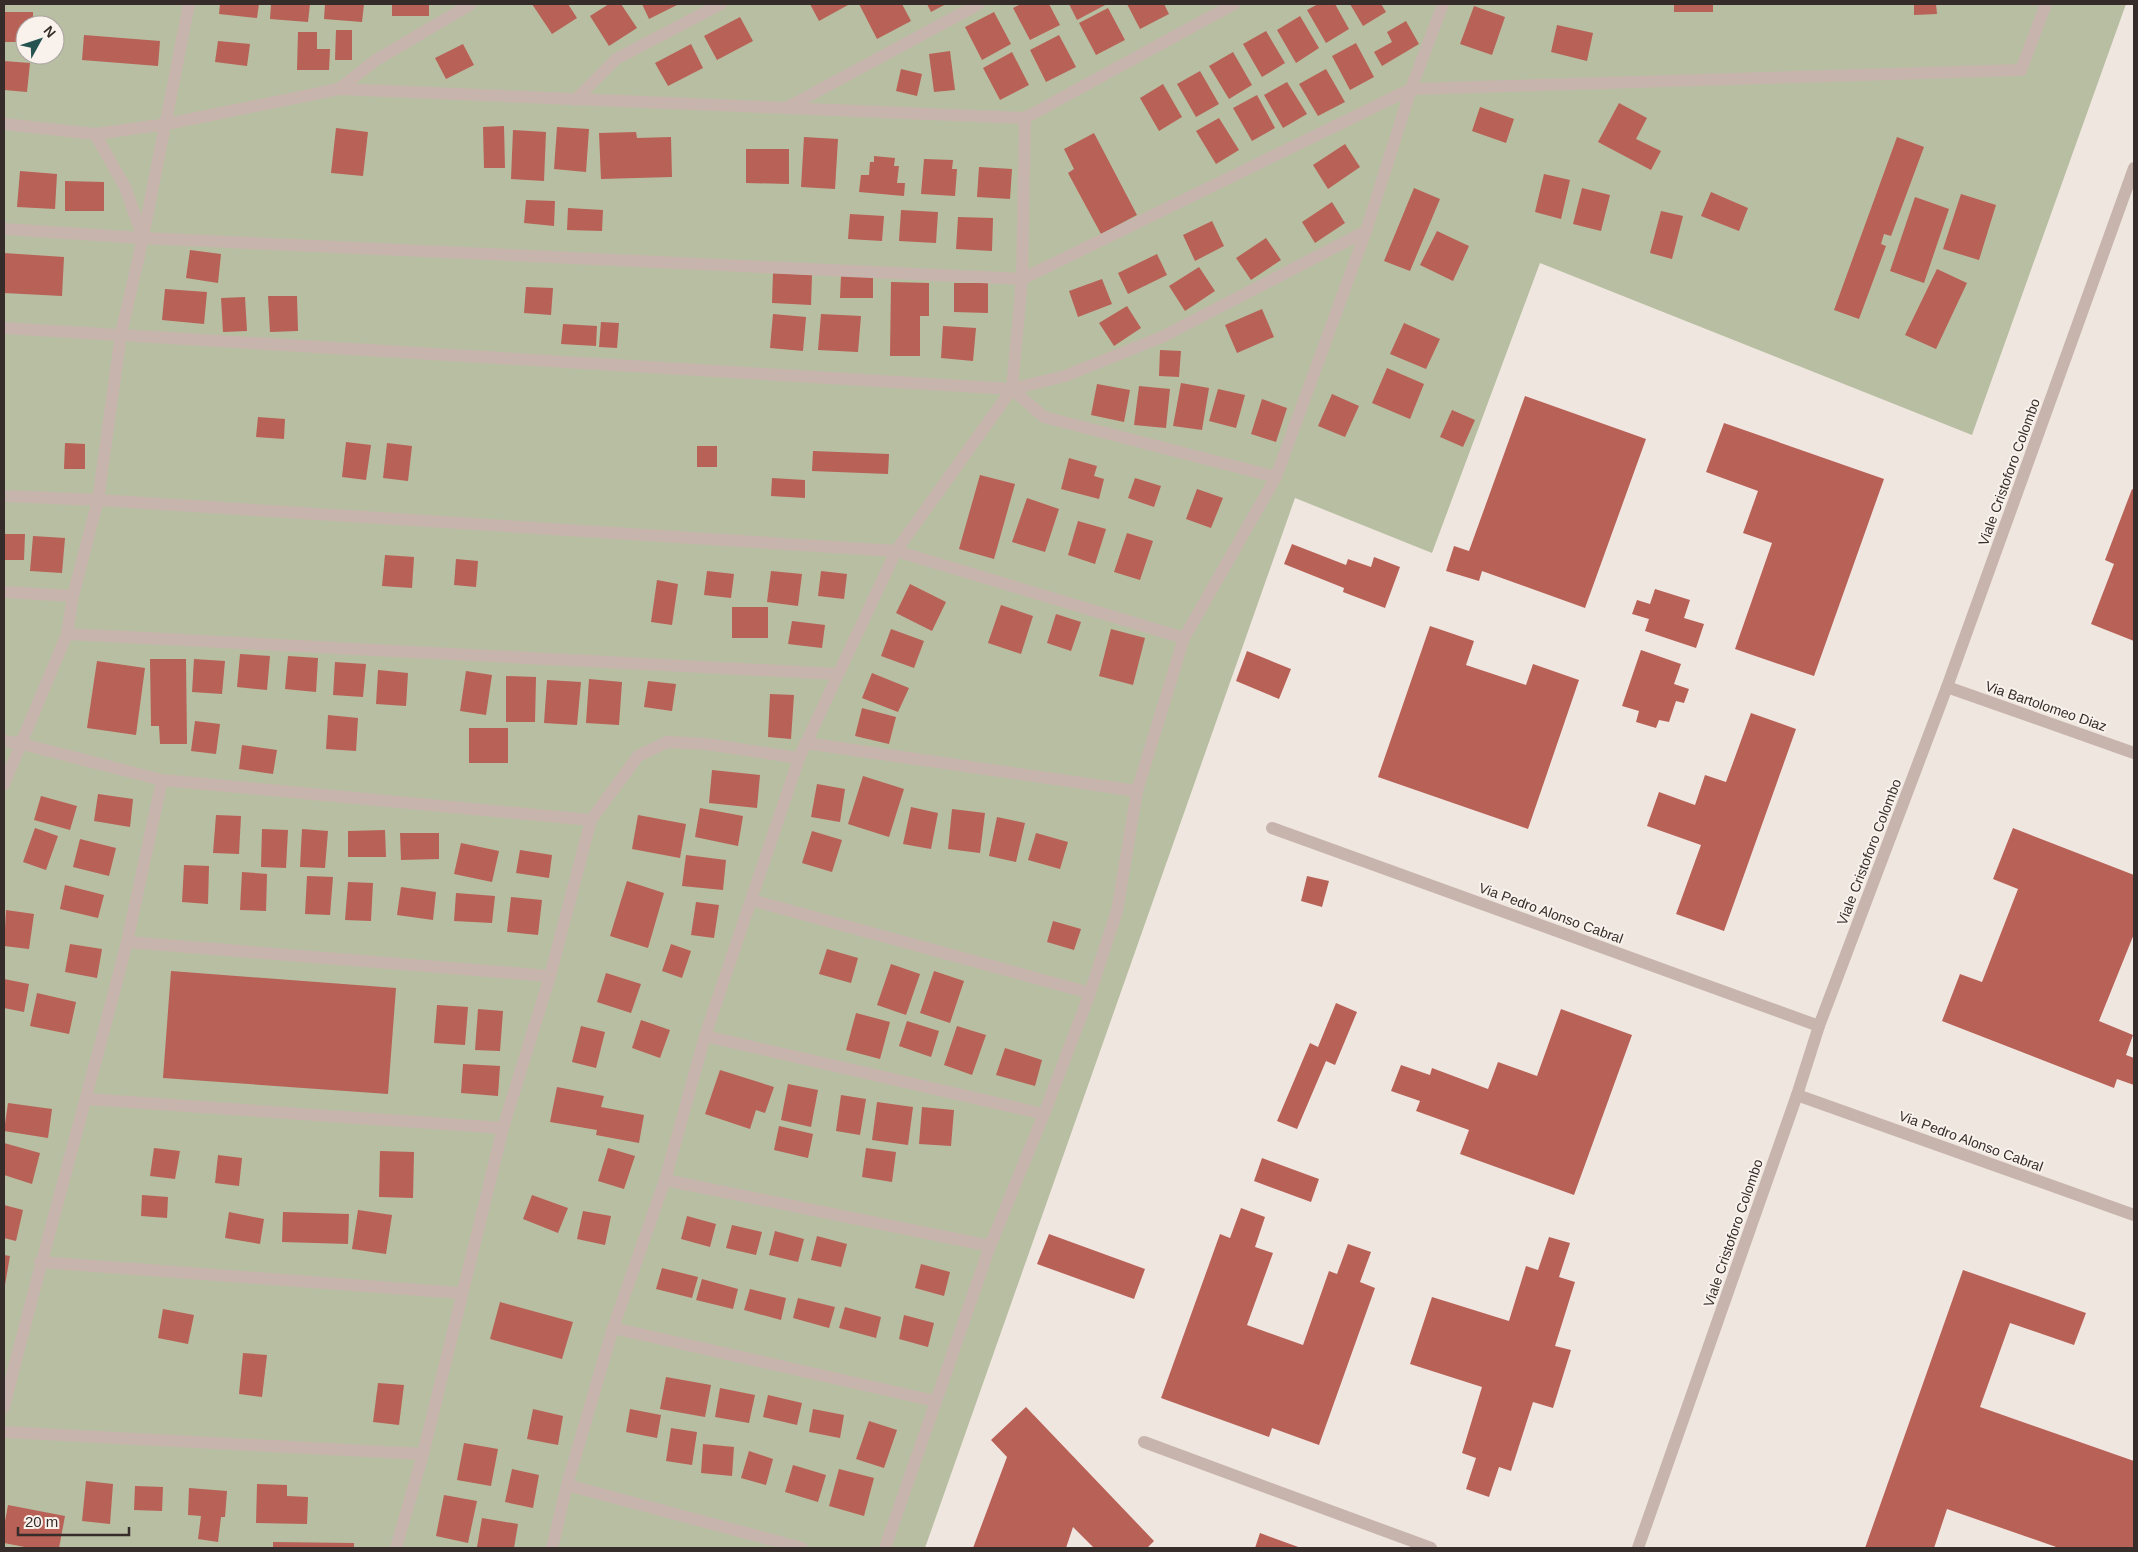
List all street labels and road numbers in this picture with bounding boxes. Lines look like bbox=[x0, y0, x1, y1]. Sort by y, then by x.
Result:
street label: Viale Cristoforo Colombo bbox=[1975, 396, 2043, 548]
street label: Via Bartolomeo Diaz bbox=[1983, 678, 2109, 734]
street label: Viale Cristoforo Colombo bbox=[1834, 776, 1904, 927]
street label: Via Pedro Alonso Cabral bbox=[1477, 879, 1625, 947]
street label: Via Pedro Alonso Cabral bbox=[1897, 1107, 2045, 1175]
street label: Viale Cristoforo Colombo bbox=[1700, 1157, 1766, 1309]

